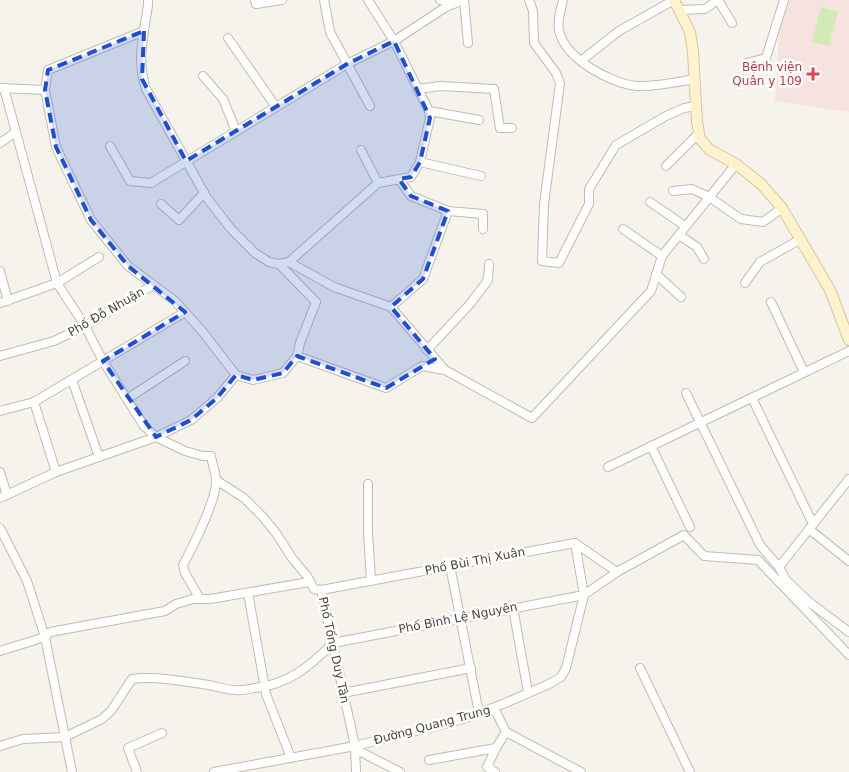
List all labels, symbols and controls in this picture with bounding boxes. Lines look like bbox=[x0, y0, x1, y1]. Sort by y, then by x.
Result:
place label: Bệnh viện Quân y 109 bbox=[732, 60, 802, 88]
marker: Bệnh viện Quân y 109 bbox=[806, 67, 820, 81]
street label: Phố Đỗ Nhuận bbox=[65, 285, 147, 339]
street label: Phố Bùi Thị Xuân bbox=[424, 544, 526, 578]
street label: Phố Tống Duy Tân bbox=[316, 596, 352, 704]
street label: Phố Bình Lệ Nguyên bbox=[397, 600, 519, 636]
street label: Đường Quang Trung bbox=[372, 703, 492, 747]

